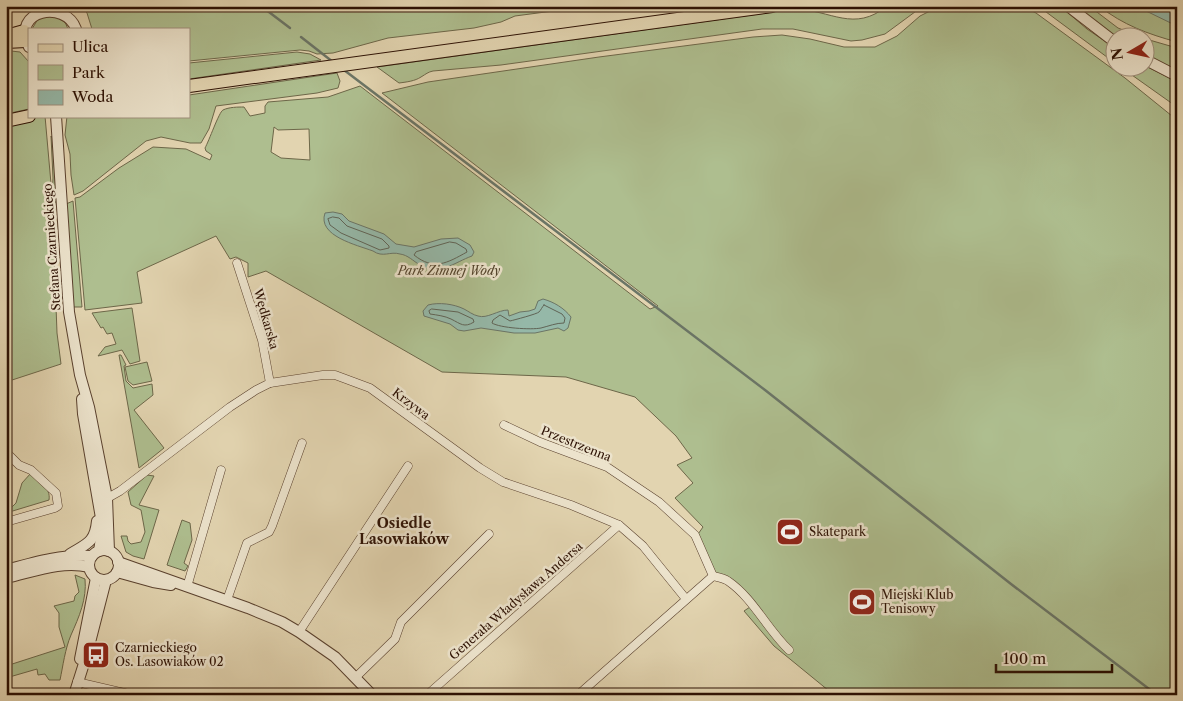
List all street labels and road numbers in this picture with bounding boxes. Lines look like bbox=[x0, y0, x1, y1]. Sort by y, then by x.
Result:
street label: Stefana Czarnieckiego bbox=[40, 183, 63, 311]
street label: Wędkarska bbox=[250, 286, 282, 352]
street label: Krzywa bbox=[390, 385, 434, 423]
street label: Przestrzenna bbox=[539, 423, 614, 465]
street label: Generała Władysława Andersa bbox=[446, 538, 586, 663]

